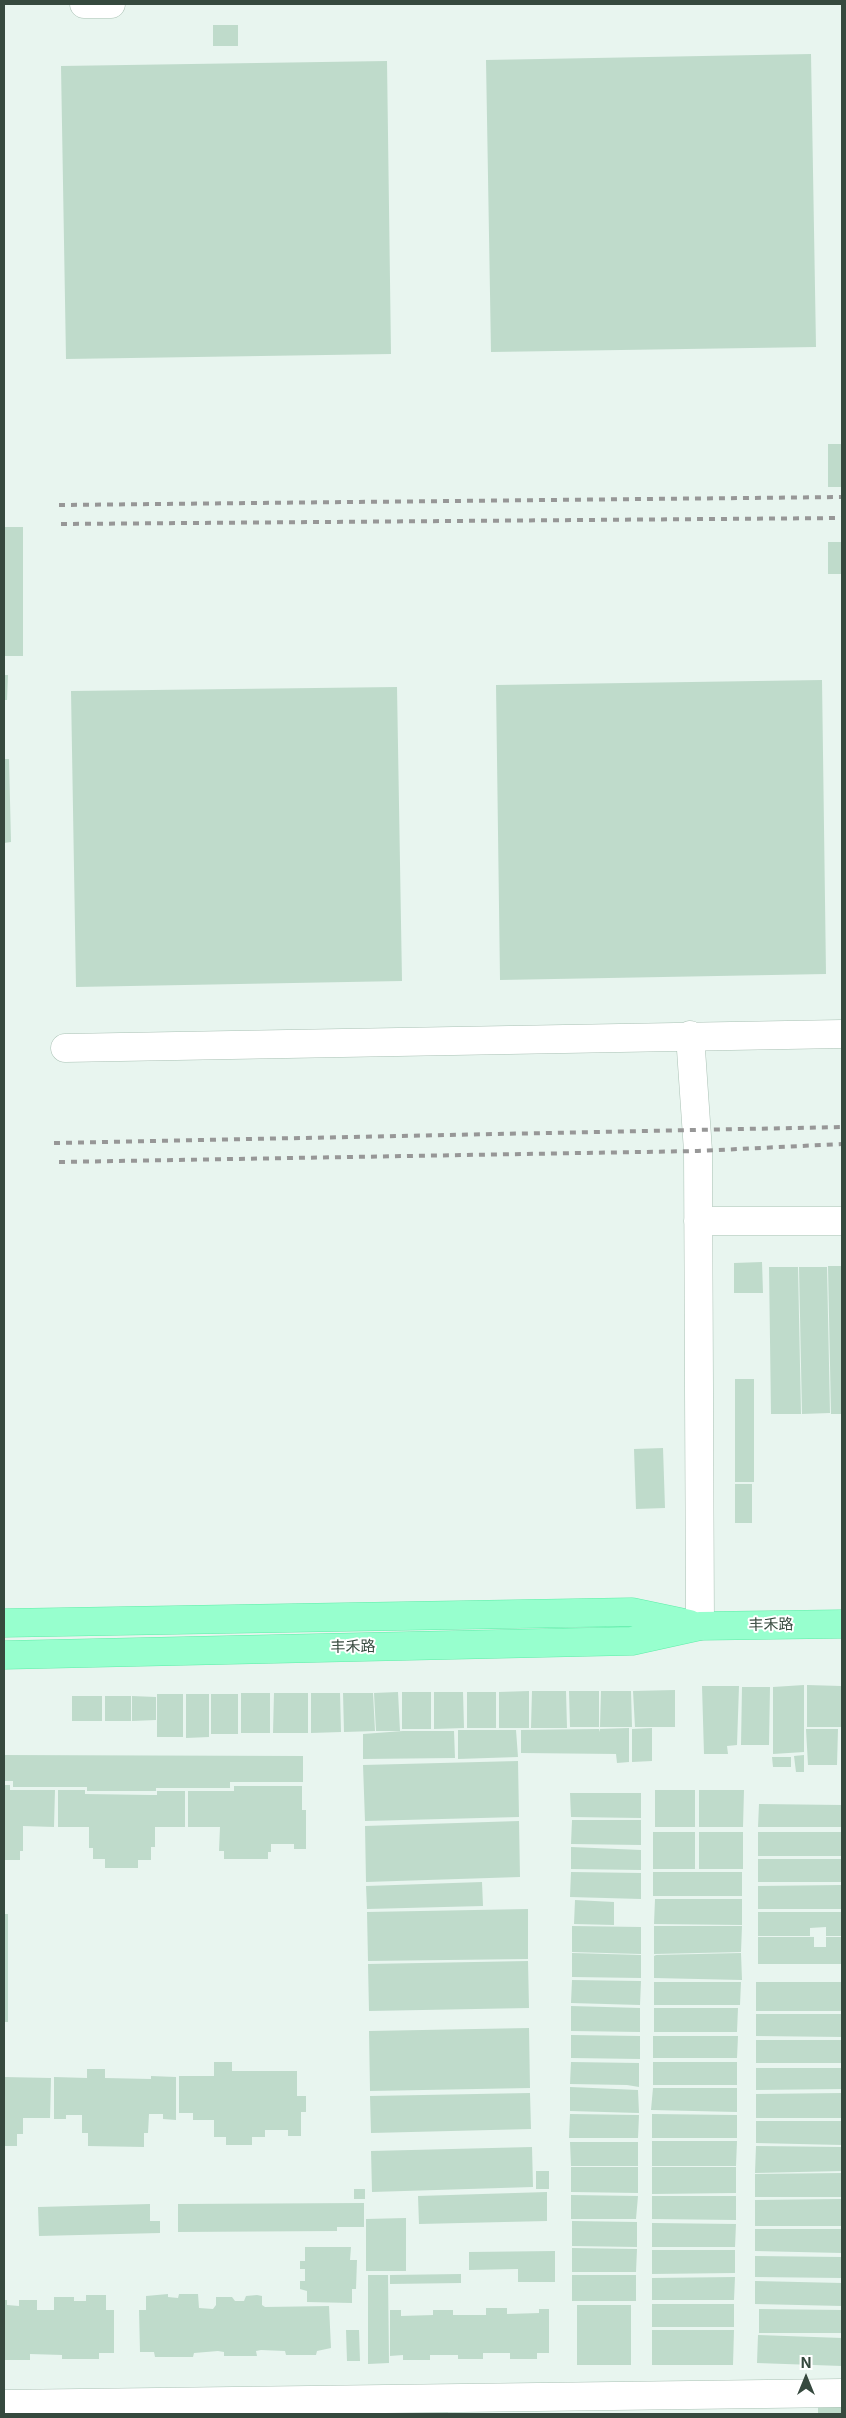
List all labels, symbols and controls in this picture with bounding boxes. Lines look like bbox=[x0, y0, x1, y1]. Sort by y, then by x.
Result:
street label: 丰禾路 bbox=[748, 1616, 794, 1634]
street label: 丰禾路 bbox=[330, 1638, 376, 1656]
north arrow bbox=[781, 2353, 831, 2403]
text: N bbox=[801, 2354, 811, 2371]

